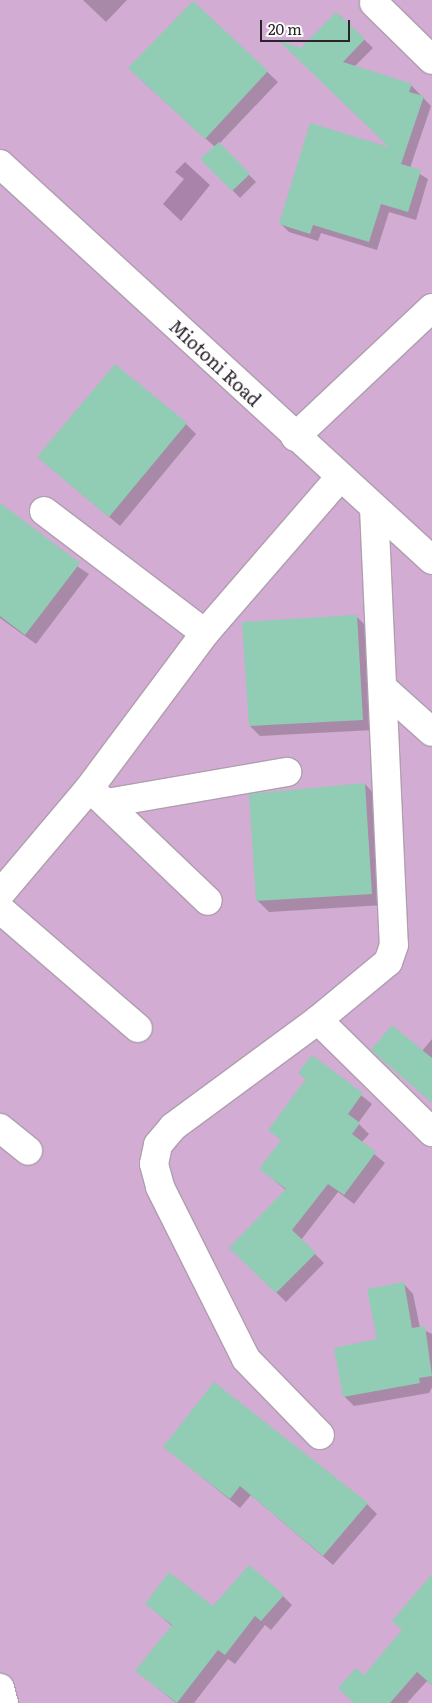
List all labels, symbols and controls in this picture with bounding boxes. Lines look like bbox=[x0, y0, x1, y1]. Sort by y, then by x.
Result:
scale bar bbox=[262, 10, 352, 42]
text: 20 m bbox=[268, 17, 302, 40]
street label: Miotoni Road bbox=[165, 315, 265, 411]

